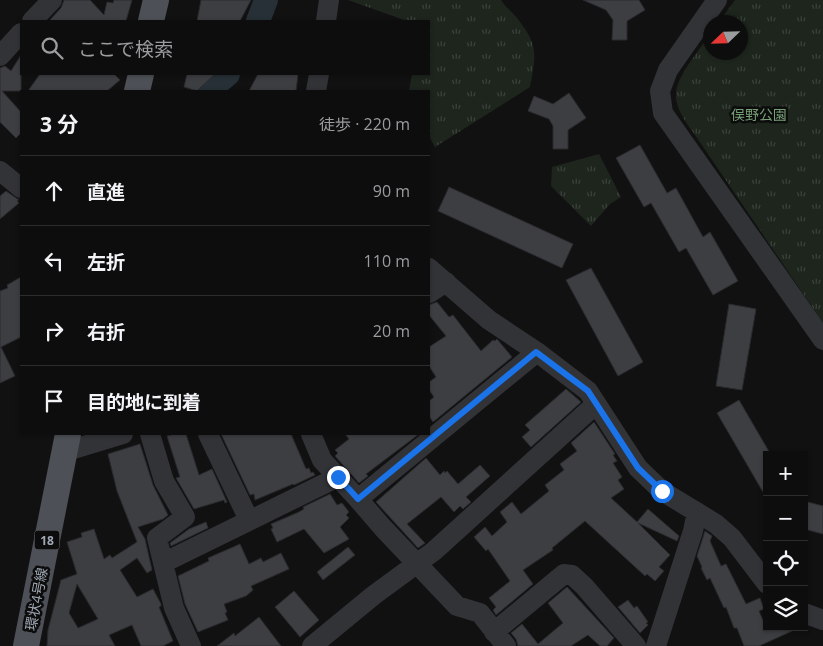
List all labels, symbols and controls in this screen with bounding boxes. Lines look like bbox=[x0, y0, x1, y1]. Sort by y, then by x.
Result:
north arrow bbox=[703, 15, 748, 60]
search box bbox=[20, 20, 430, 75]
icon: search bbox=[38, 34, 66, 62]
text: ここで検索 bbox=[78, 36, 173, 62]
park label: 俣野公園 bbox=[731, 105, 787, 124]
text: 3 分 bbox=[40, 110, 78, 138]
text: 徒歩 · 220 m bbox=[319, 113, 410, 135]
icon: ahead bbox=[40, 177, 68, 205]
text: 直進 bbox=[87, 179, 125, 205]
text: 90 m bbox=[373, 180, 410, 202]
icon: left bbox=[40, 247, 68, 275]
text: 左折 bbox=[87, 249, 125, 275]
text: 110 m bbox=[364, 250, 410, 272]
icon: right bbox=[40, 317, 68, 345]
text: 右折 bbox=[87, 319, 125, 345]
text: 20 m bbox=[373, 320, 410, 342]
icon: arrive bbox=[40, 387, 68, 415]
text: 目的地に到着 bbox=[87, 389, 201, 415]
map controls bbox=[763, 451, 808, 631]
button: + bbox=[763, 451, 808, 496]
route end bbox=[327, 466, 350, 489]
route start bbox=[651, 480, 674, 503]
button: − bbox=[763, 496, 808, 541]
road number: 18 bbox=[34, 530, 60, 550]
button: locate bbox=[763, 541, 808, 586]
street label: 環状4号線 bbox=[21, 566, 51, 632]
button: layers bbox=[763, 586, 808, 631]

